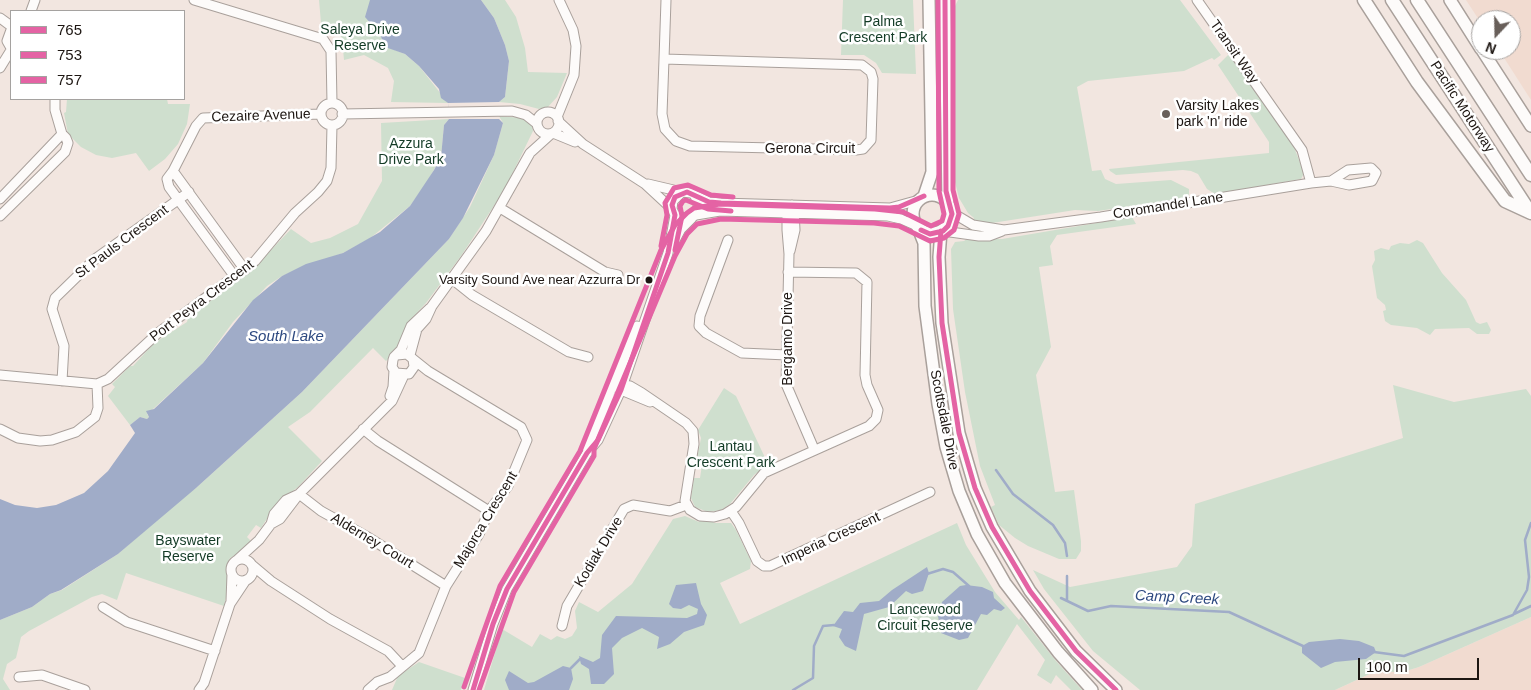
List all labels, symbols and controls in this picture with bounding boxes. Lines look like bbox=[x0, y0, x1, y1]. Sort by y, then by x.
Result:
legend bbox=[10, 10, 185, 100]
north arrow bbox=[1471, 10, 1521, 60]
park label: Palma Crescent Park bbox=[839, 14, 927, 46]
street label: Transit Way bbox=[1206, 17, 1262, 87]
text: 765 bbox=[57, 21, 82, 38]
park label: Saleya Drive Reserve bbox=[320, 22, 400, 54]
text: N bbox=[1483, 39, 1499, 57]
text: 753 bbox=[57, 46, 82, 63]
street label: Pacific Motorway bbox=[1426, 58, 1498, 156]
text: 757 bbox=[57, 71, 82, 88]
place label: Varsity Lakes park 'n' ride bbox=[1176, 98, 1259, 130]
street label: Cezaire Avenue bbox=[211, 106, 311, 126]
marker: Varsity Lakes park 'n' ride bbox=[1160, 108, 1172, 120]
park label: Azzura Drive Park bbox=[378, 136, 444, 168]
street label: Gerona Circuit bbox=[765, 141, 855, 157]
street label: Coromandel Lane bbox=[1112, 189, 1224, 223]
street label: St Pauls Crescent bbox=[72, 202, 172, 282]
street label: Port Peyra Crescent bbox=[147, 256, 257, 346]
place label: Varsity Sound Ave near Azzurra Dr bbox=[439, 272, 640, 288]
marker: Varsity Sound Ave near Azzurra Dr bbox=[644, 275, 654, 285]
street label: Bergamo Drive bbox=[780, 292, 796, 386]
water label: South Lake bbox=[248, 328, 324, 346]
street label: Scottsdale Drive bbox=[926, 368, 962, 472]
park label: Lantau Crescent Park bbox=[687, 439, 775, 472]
street label: Majorca Crescent bbox=[451, 469, 521, 571]
street label: Imperia Crescent bbox=[779, 509, 883, 569]
street label: Alderney Court bbox=[328, 510, 416, 572]
street label: Kodiak Drive bbox=[571, 514, 627, 590]
park label: Bayswater Reserve bbox=[155, 533, 221, 566]
water label: Camp Creek bbox=[1134, 587, 1220, 609]
park label: Lancewood Circuit Reserve bbox=[877, 602, 973, 634]
scale bar bbox=[1361, 648, 1482, 680]
text: 100 m bbox=[1366, 658, 1408, 675]

